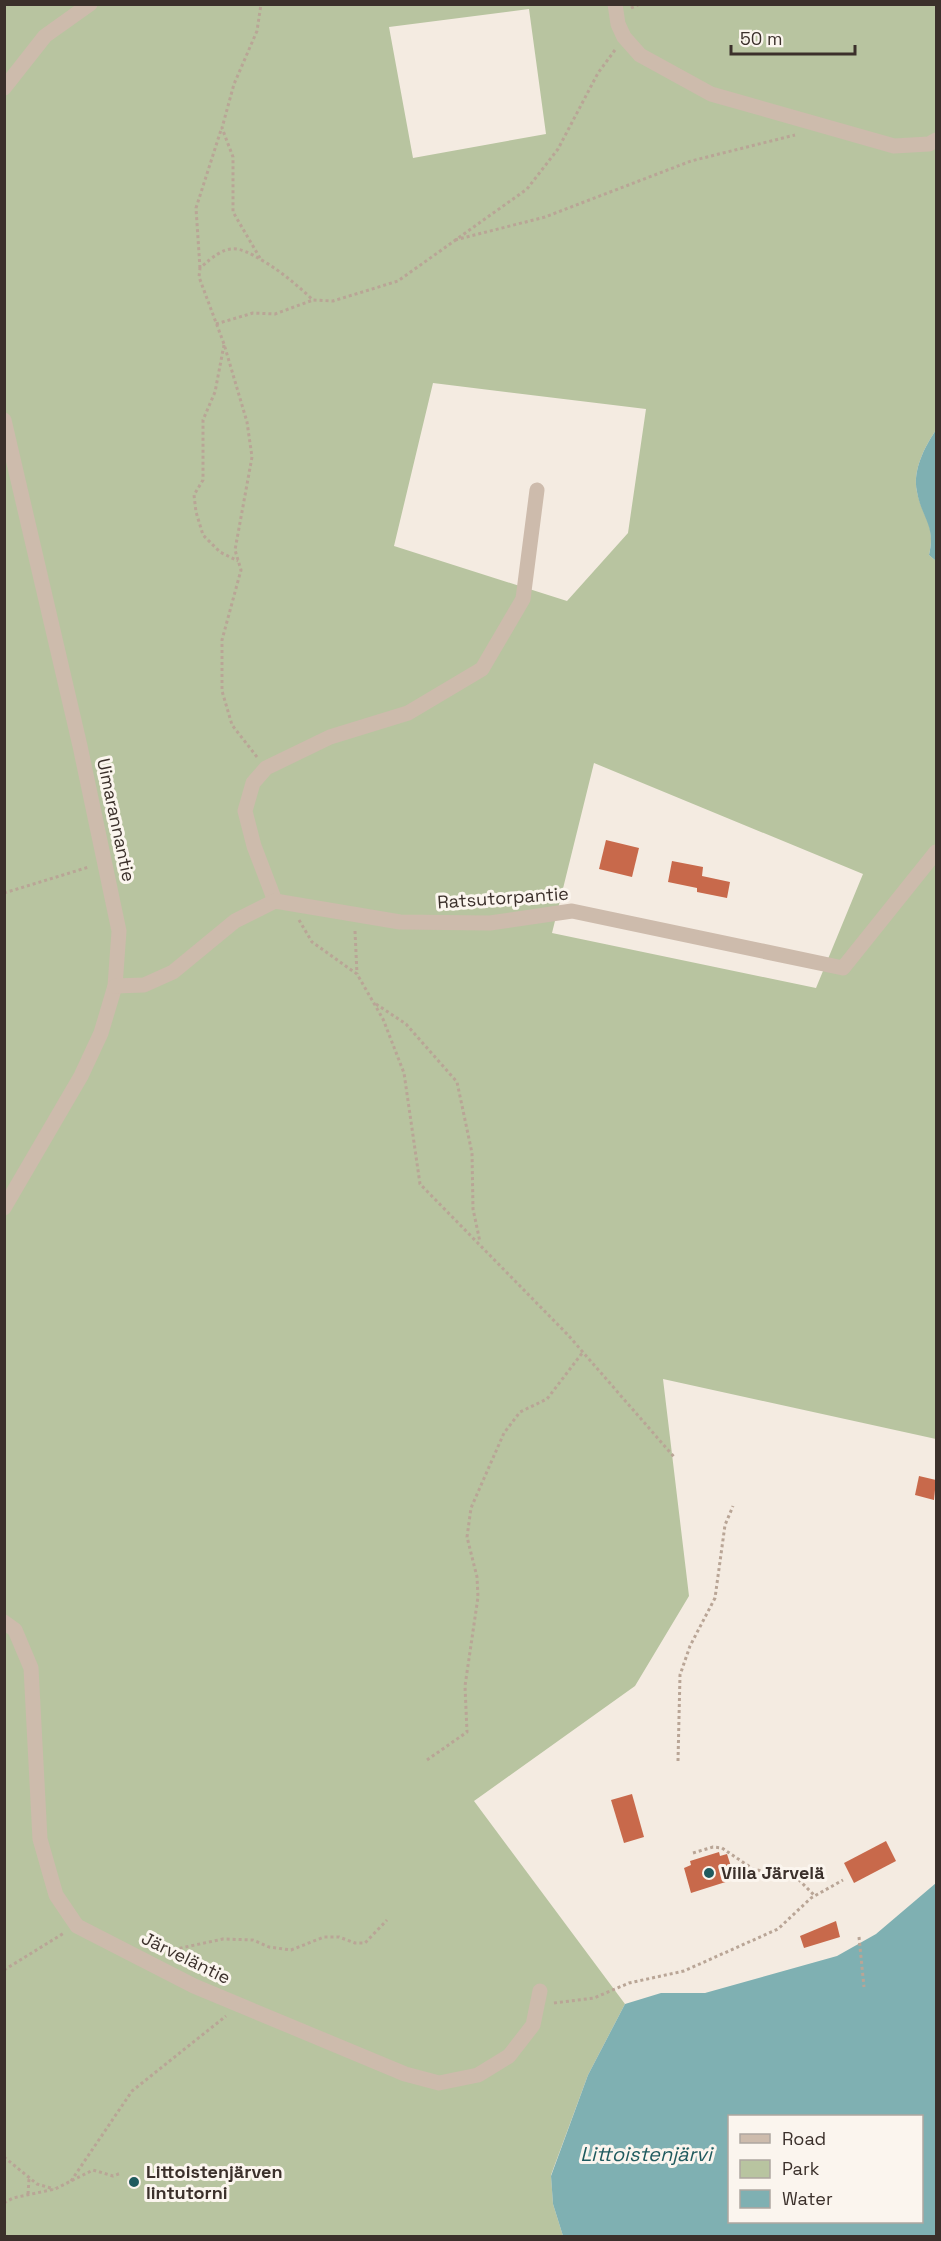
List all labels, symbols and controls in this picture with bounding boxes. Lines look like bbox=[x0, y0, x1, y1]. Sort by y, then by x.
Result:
scale bar bbox=[731, 18, 856, 56]
text: 50 m bbox=[740, 27, 782, 50]
street label: Uimarannantie bbox=[92, 756, 141, 884]
street label: Ratsutorpantie bbox=[436, 881, 570, 914]
place label: Villa Järvelä bbox=[721, 1861, 825, 1884]
marker: Villa Järvelä bbox=[702, 1866, 716, 1880]
street label: Järveläntie bbox=[138, 1926, 235, 1989]
legend bbox=[728, 2115, 923, 2223]
text: Road bbox=[782, 2127, 826, 2150]
water label: Littoistenjärvi bbox=[580, 2141, 714, 2167]
text: Park bbox=[782, 2157, 820, 2180]
place label: Littoistenjärven lintutorni bbox=[146, 2160, 282, 2204]
marker: Littoistenjärven lintutorni bbox=[127, 2175, 141, 2189]
text: Water bbox=[782, 2187, 833, 2210]

